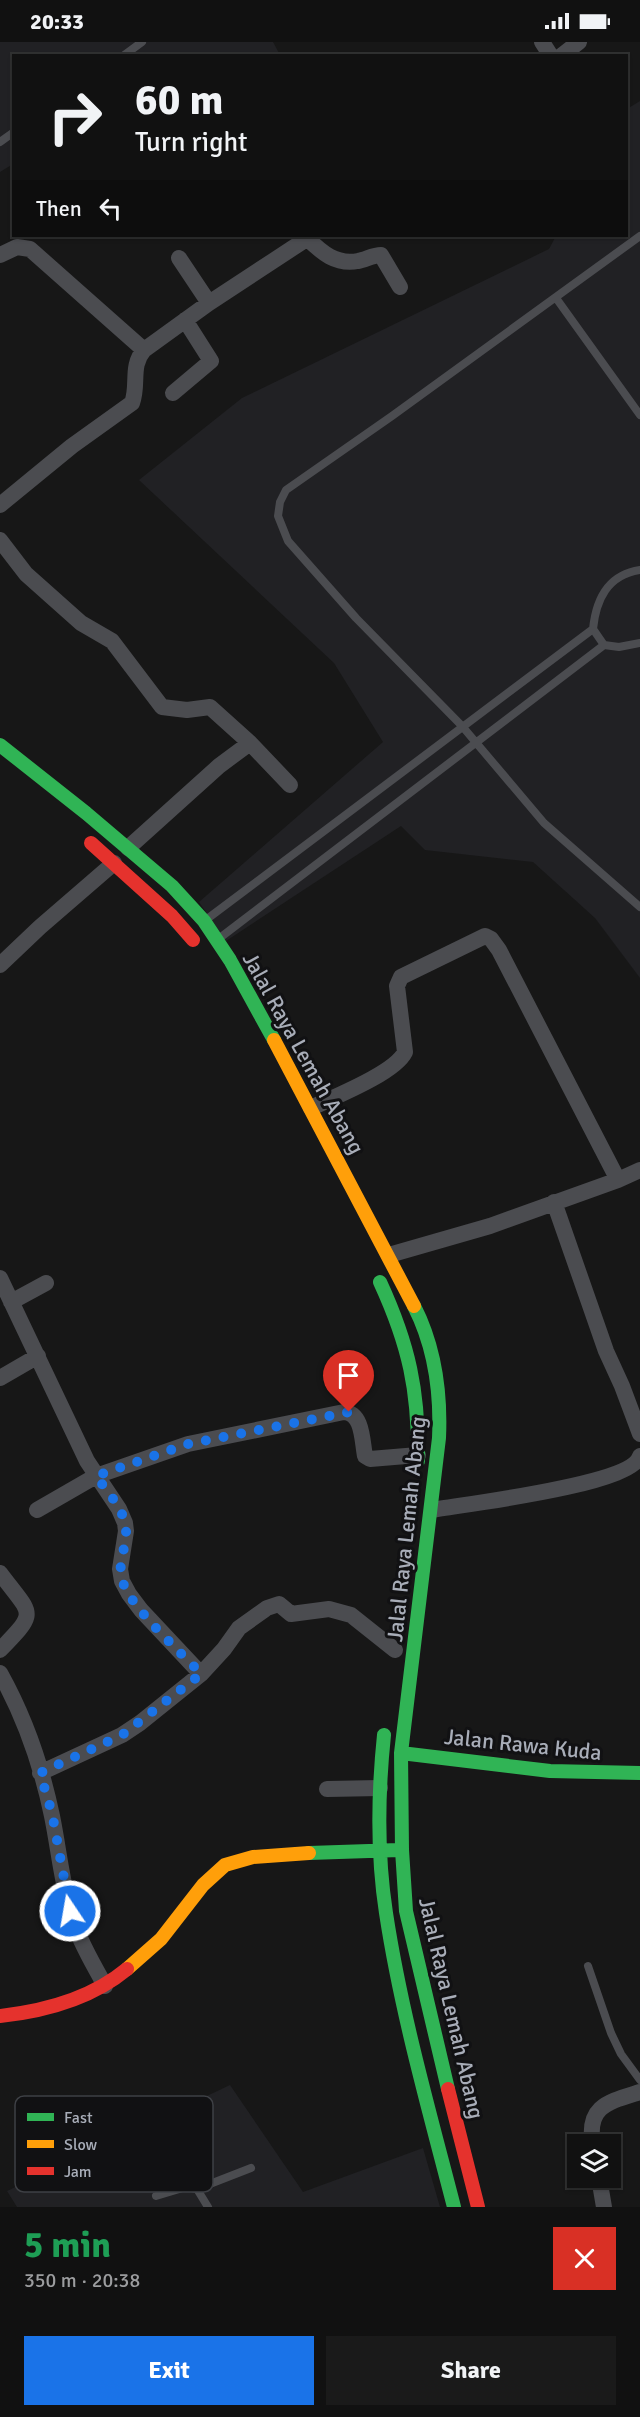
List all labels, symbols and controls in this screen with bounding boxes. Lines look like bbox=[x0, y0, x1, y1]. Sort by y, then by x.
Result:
text: 20:33 bbox=[30, 8, 84, 35]
text: 60 m bbox=[135, 75, 224, 126]
icon: right bbox=[36, 78, 114, 156]
text: Turn right bbox=[135, 126, 248, 159]
icon: left bbox=[94, 192, 127, 225]
text: Then bbox=[36, 195, 82, 222]
street label: Jalal Raya Lemah Abang bbox=[237, 948, 370, 1159]
pin bbox=[323, 1350, 374, 1412]
icon: arrive bbox=[332, 1359, 365, 1392]
street label: Jalal Raya Lemah Abang bbox=[381, 1415, 432, 1643]
street label: Jalan Rawa Kuda bbox=[443, 1723, 603, 1766]
position arrow bbox=[38, 1879, 102, 1943]
street label: Jalal Raya Lemah Abang bbox=[413, 1895, 490, 2122]
legend bbox=[15, 2096, 213, 2192]
text: Fast bbox=[64, 2108, 93, 2128]
map controls bbox=[567, 2134, 621, 2188]
button: layers bbox=[567, 2134, 621, 2188]
text: Slow bbox=[64, 2135, 98, 2155]
text: Jam bbox=[64, 2162, 92, 2182]
text: 5 min bbox=[24, 2223, 111, 2268]
button: close bbox=[553, 2227, 616, 2290]
text: 350 m · 20:38 bbox=[24, 2268, 140, 2293]
button: Exit bbox=[24, 2336, 314, 2405]
button: Share bbox=[326, 2336, 616, 2405]

